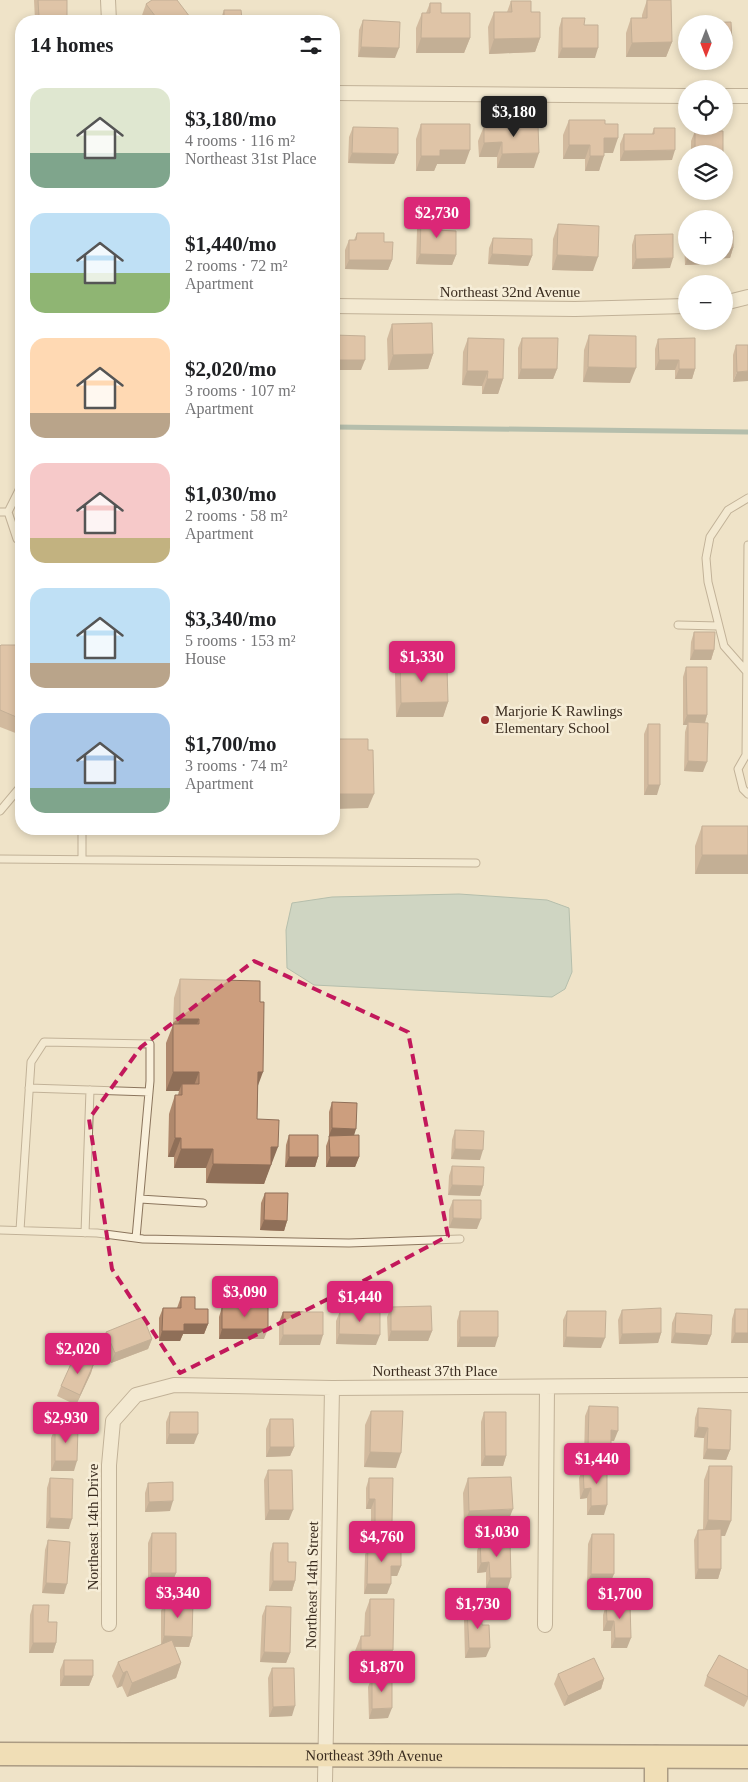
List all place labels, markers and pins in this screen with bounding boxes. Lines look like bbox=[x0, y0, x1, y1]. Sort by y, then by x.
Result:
pin: $3,180 bbox=[473, 96, 555, 138]
pin: $2,730 bbox=[396, 196, 478, 239]
pin: $1,330 bbox=[381, 640, 463, 683]
place label: Marjorie K Rawlings Elementary School bbox=[495, 703, 623, 736]
marker: Marjorie K Rawlings Elementary School bbox=[479, 714, 491, 726]
pin: $3,090 bbox=[204, 1276, 286, 1318]
pin: $1,440 bbox=[319, 1280, 401, 1323]
pin: $2,020 bbox=[37, 1332, 119, 1375]
pin: $2,930 bbox=[25, 1402, 107, 1444]
pin: $1,440 bbox=[556, 1442, 638, 1485]
pin: $1,030 bbox=[456, 1516, 538, 1558]
pin: $4,760 bbox=[341, 1520, 423, 1563]
pin: $3,340 bbox=[137, 1576, 219, 1619]
pin: $1,700 bbox=[579, 1578, 661, 1620]
pin: $1,730 bbox=[437, 1588, 519, 1630]
pin: $1,870 bbox=[341, 1650, 423, 1693]

